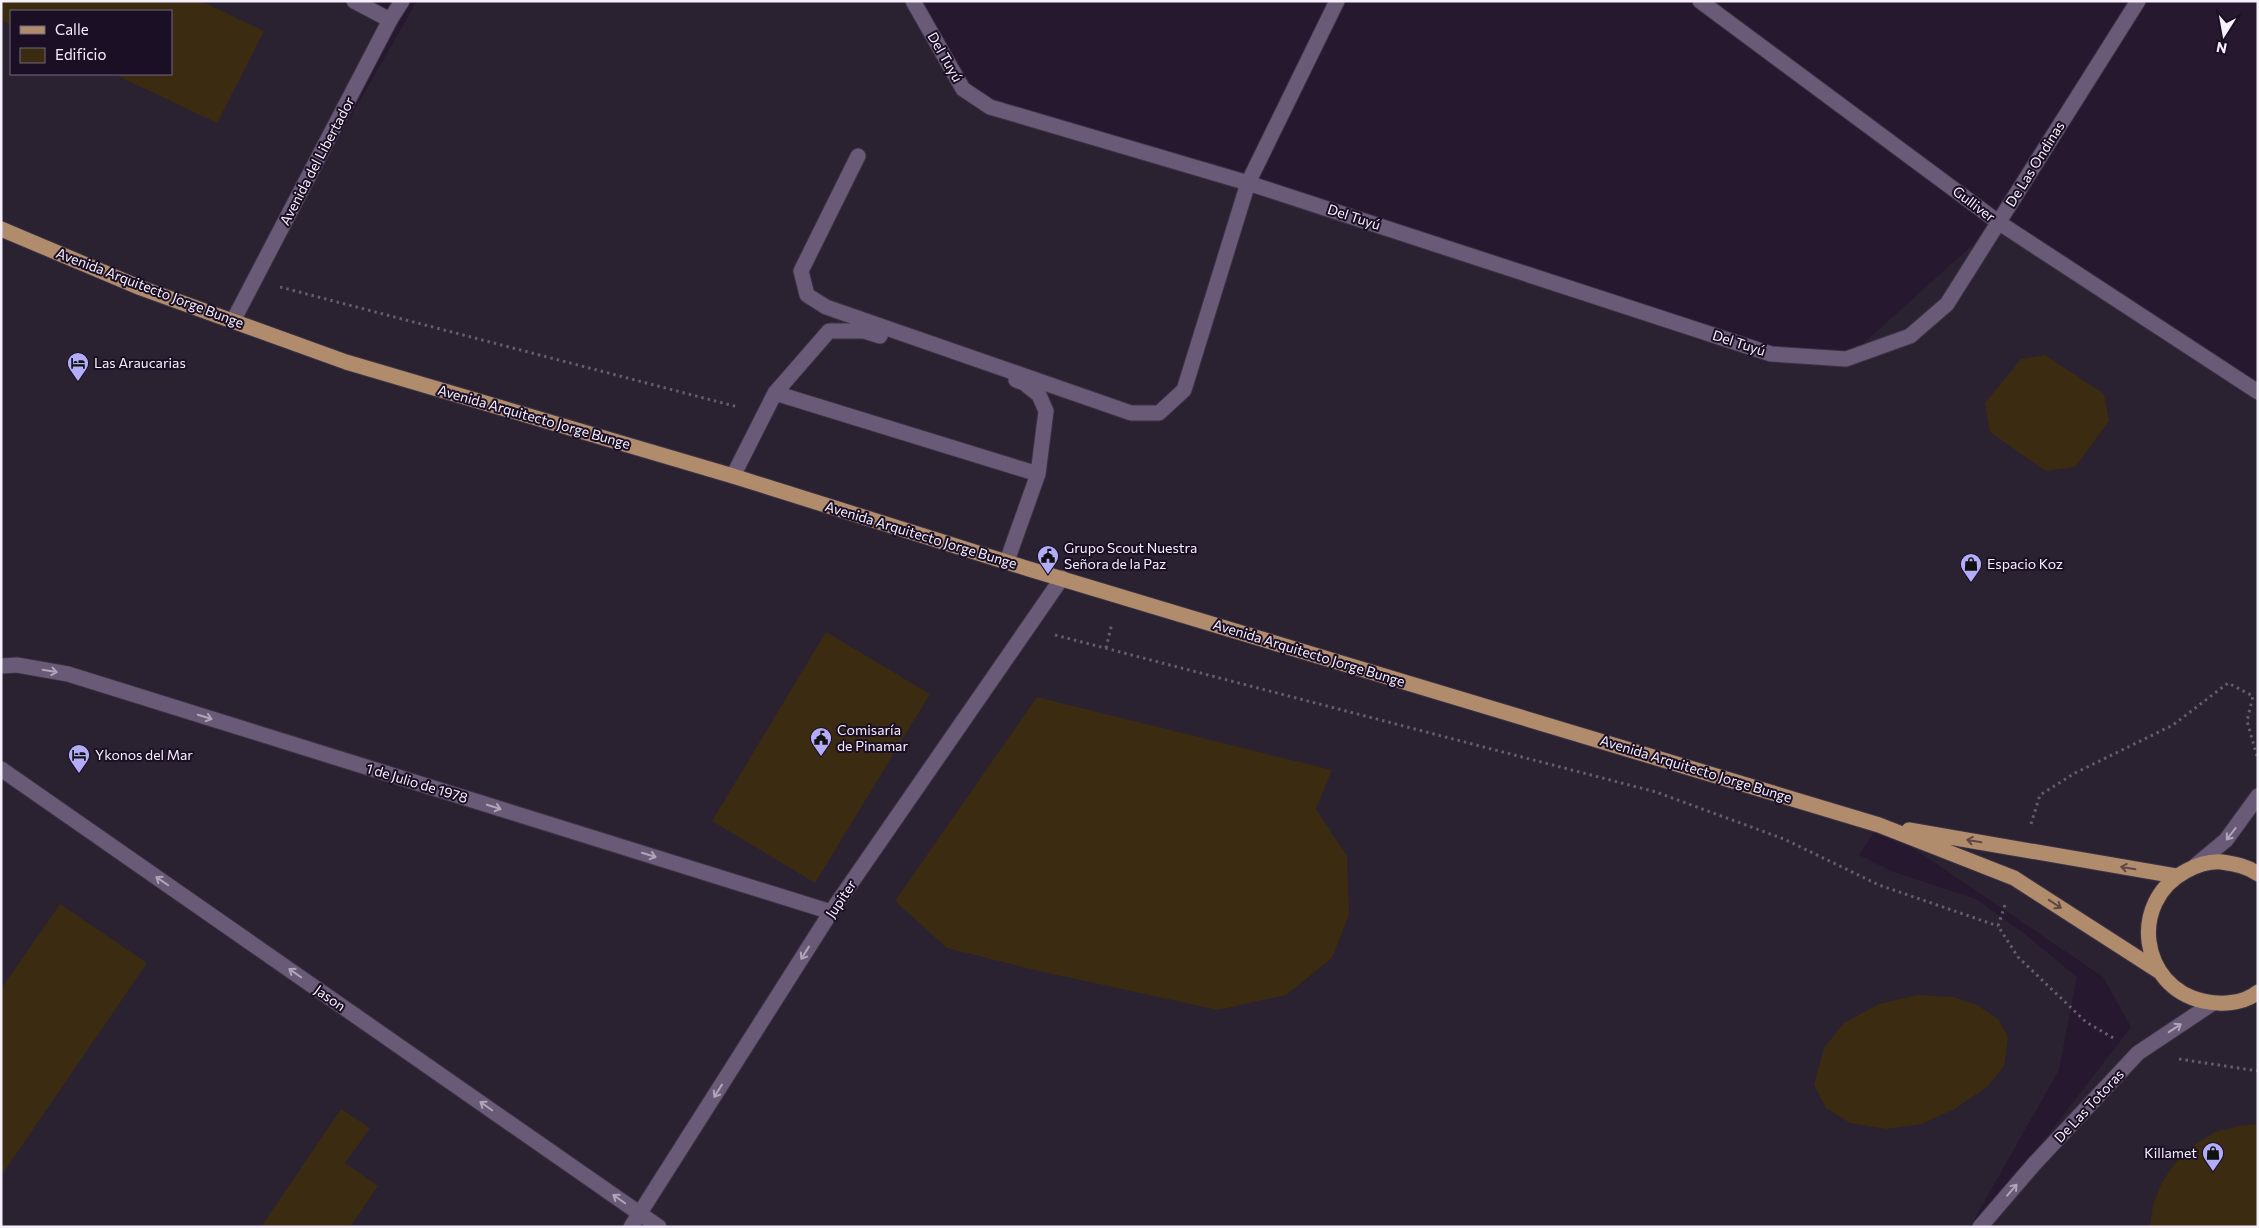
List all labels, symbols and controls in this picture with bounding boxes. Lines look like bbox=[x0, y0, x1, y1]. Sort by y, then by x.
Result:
legend bbox=[10, 10, 172, 75]
north arrow bbox=[2199, 10, 2249, 60]
text: Calle bbox=[55, 20, 89, 38]
street label: Del Tuyú bbox=[924, 29, 966, 85]
text: N bbox=[2215, 39, 2228, 58]
text: Edificio bbox=[55, 45, 106, 63]
street label: Avenida del Libertador bbox=[276, 93, 358, 228]
street label: De Las Ondinas bbox=[2002, 118, 2068, 210]
street label: Gulliver bbox=[1950, 182, 1999, 225]
street label: Del Tuyú bbox=[1326, 200, 1383, 233]
street label: Avenida Arquitecto Jorge Bunge bbox=[54, 244, 246, 331]
street label: Del Tuyú bbox=[1711, 326, 1768, 359]
hotel icon: Las Araucarias bbox=[66, 351, 90, 382]
place label: Las Araucarias bbox=[94, 354, 186, 371]
street label: Avenida Arquitecto Jorge Bunge bbox=[436, 381, 632, 452]
street label: Avenida Arquitecto Jorge Bunge bbox=[823, 497, 1019, 572]
place label: Grupo Scout Nuestra Señora de la Paz bbox=[1064, 539, 1197, 572]
public building icon: Grupo Scout Nuestra Señora de la Paz bbox=[1036, 544, 1060, 575]
shop icon: Espacio Koz bbox=[1959, 552, 1983, 583]
place label: Espacio Koz bbox=[1987, 555, 2063, 572]
street label: Avenida Arquitecto Jorge Bunge bbox=[1211, 615, 1407, 690]
one-way arrow bbox=[41, 666, 57, 676]
one-way arrow bbox=[197, 712, 213, 722]
place label: Comisaría de Pinamar bbox=[837, 721, 908, 754]
public building icon: Comisaría de Pinamar bbox=[809, 726, 833, 757]
street label: Avenida Arquitecto Jorge Bunge bbox=[1598, 731, 1794, 806]
hotel icon: Ykonos del Mar bbox=[67, 743, 91, 774]
place label: Ykonos del Mar bbox=[95, 746, 193, 763]
street label: 1 de Julio de 1978 bbox=[364, 759, 470, 806]
one-way arrow bbox=[486, 802, 502, 812]
one-way arrow bbox=[2225, 827, 2236, 840]
one-way arrow bbox=[1966, 836, 1982, 846]
one-way arrow bbox=[641, 851, 657, 861]
one-way arrow bbox=[2120, 862, 2136, 872]
one-way arrow bbox=[155, 876, 169, 886]
street label: Jupiter bbox=[822, 876, 860, 921]
one-way arrow bbox=[2047, 900, 2061, 910]
one-way arrow bbox=[800, 946, 810, 960]
one-way arrow bbox=[288, 968, 302, 979]
street label: Jason bbox=[311, 981, 349, 1014]
one-way arrow bbox=[2168, 1023, 2182, 1033]
street label: De Las Totoras bbox=[2050, 1065, 2127, 1146]
one-way arrow bbox=[713, 1083, 723, 1097]
one-way arrow bbox=[479, 1101, 493, 1111]
shop icon: Killamet bbox=[2201, 1141, 2225, 1172]
place label: Killamet bbox=[2144, 1144, 2197, 1161]
one-way arrow bbox=[2006, 1184, 2017, 1197]
one-way arrow bbox=[613, 1194, 627, 1204]

